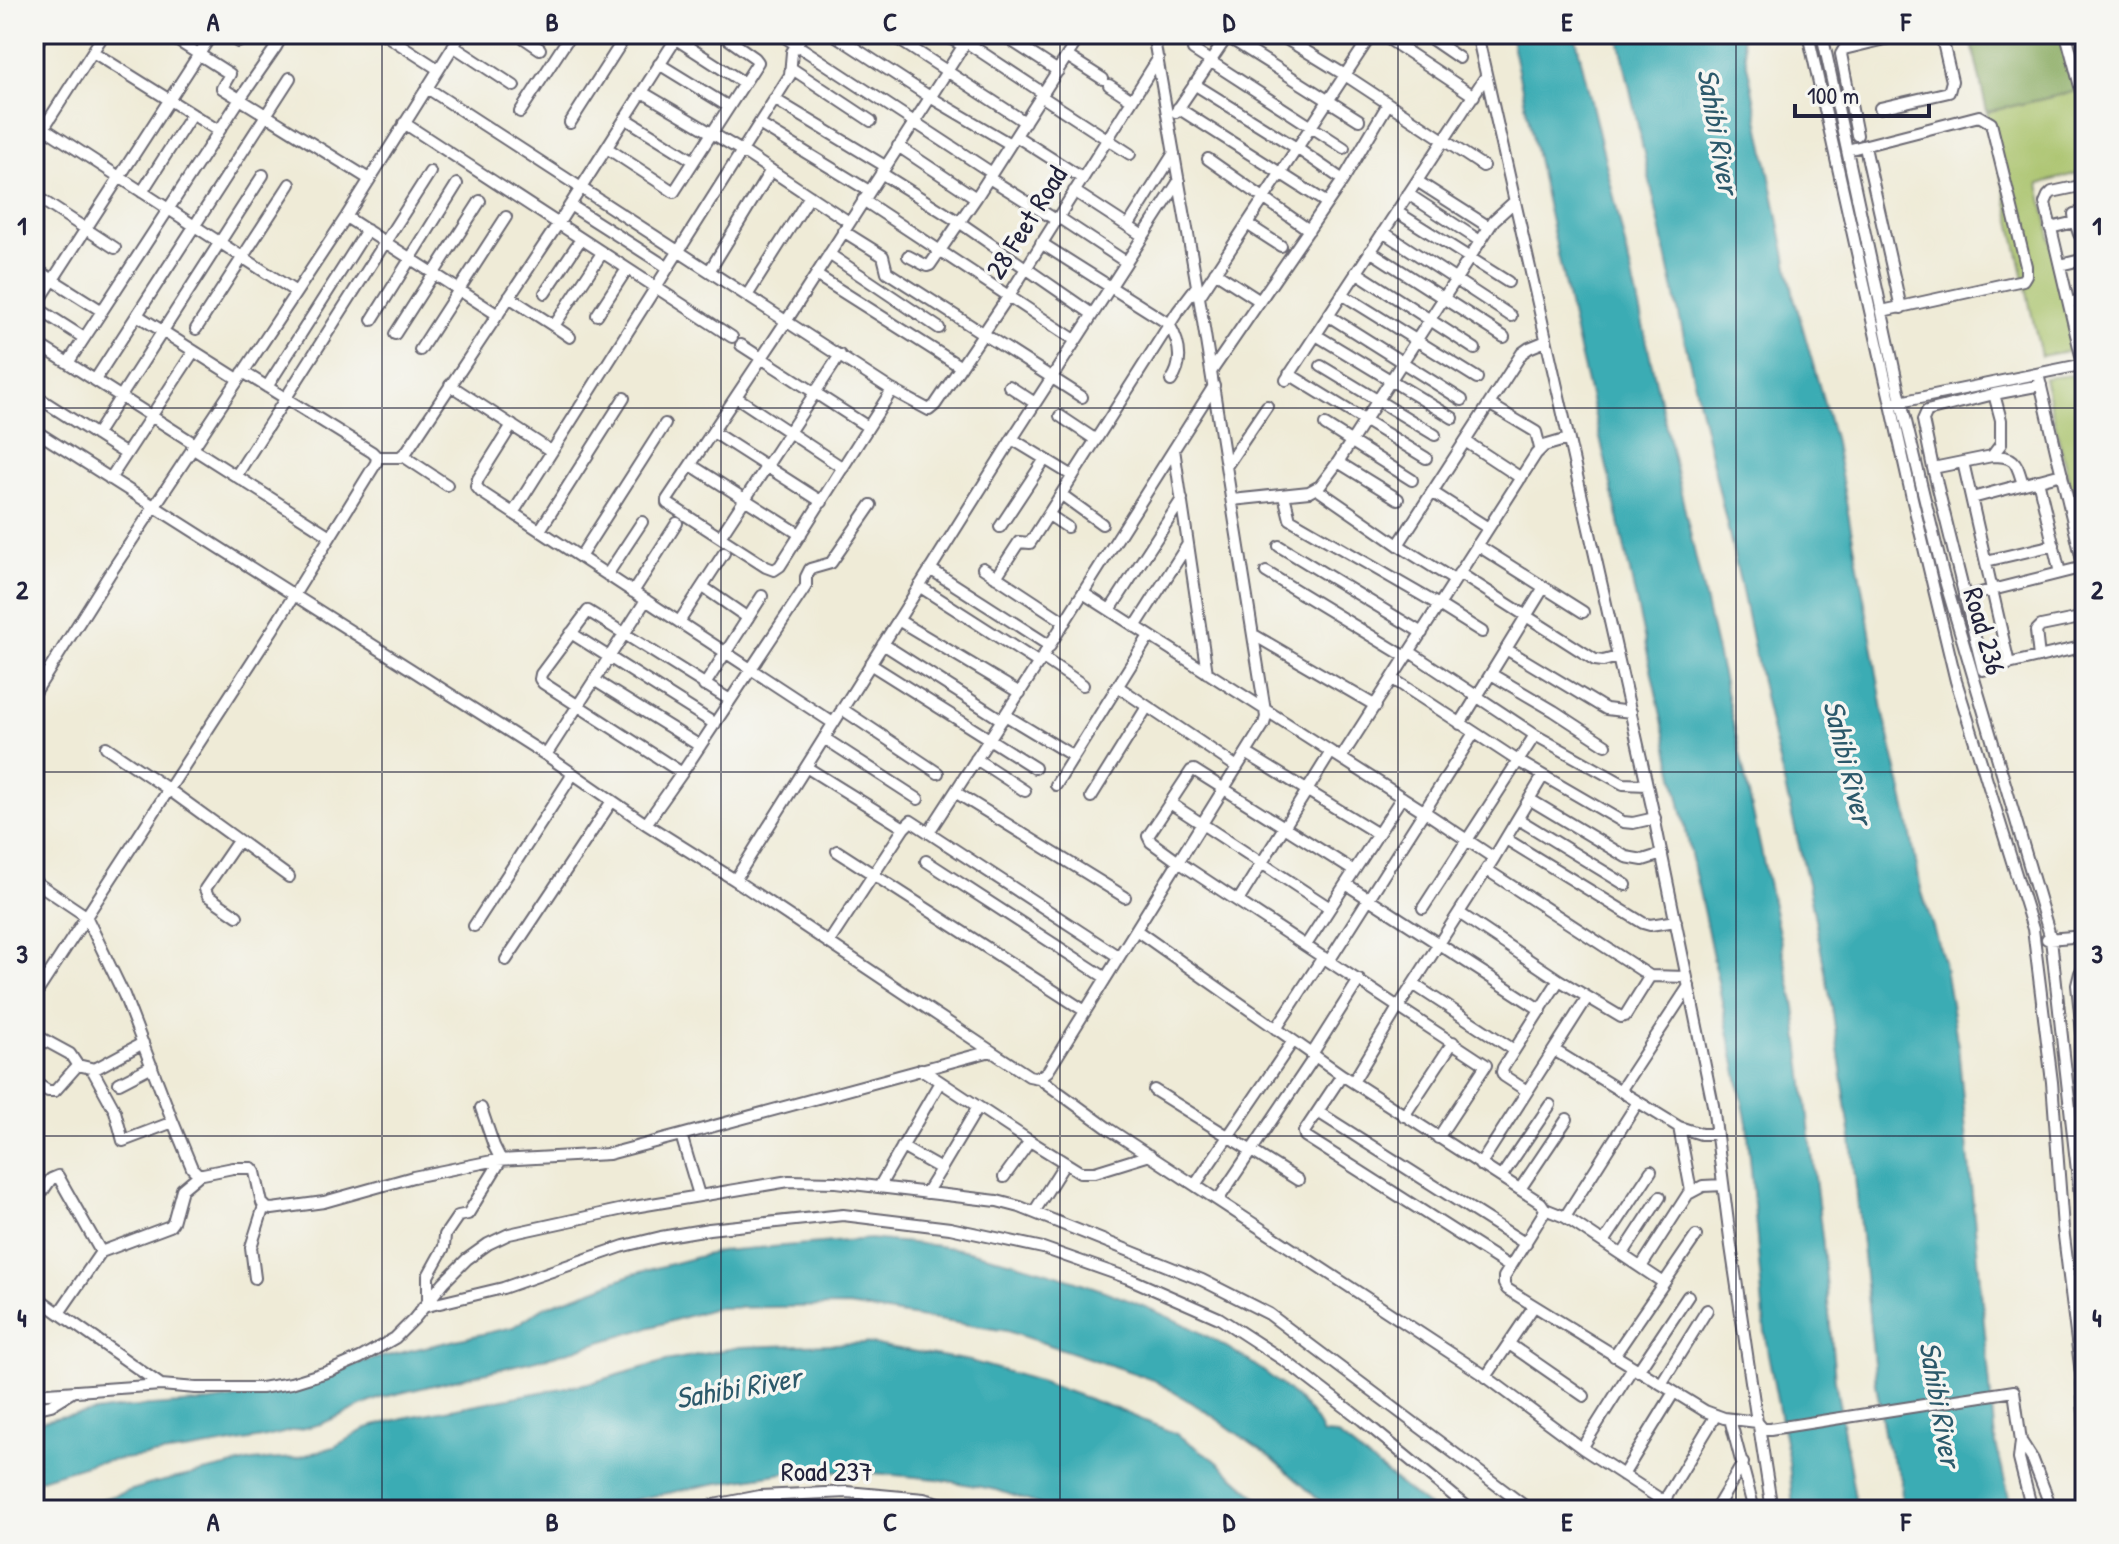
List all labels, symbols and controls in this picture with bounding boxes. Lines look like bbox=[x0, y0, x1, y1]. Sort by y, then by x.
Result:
text: A bbox=[207, 4, 220, 39]
text: B bbox=[545, 4, 559, 39]
text: C bbox=[883, 4, 897, 39]
text: D bbox=[1223, 4, 1236, 39]
text: E bbox=[1561, 4, 1573, 39]
text: F bbox=[1900, 4, 1912, 39]
water label: Sahibi River bbox=[1688, 65, 1750, 200]
scale bar bbox=[1795, 68, 1929, 118]
text: 100 m bbox=[1807, 79, 1859, 111]
street label: 28 Feet Road bbox=[976, 158, 1076, 286]
text: 1 bbox=[17, 208, 27, 243]
text: 1 bbox=[2092, 208, 2102, 243]
text: 2 bbox=[16, 572, 29, 607]
text: 2 bbox=[2091, 572, 2104, 607]
street label: Road 236 bbox=[1954, 583, 2016, 679]
water label: Sahibi River bbox=[1814, 696, 1885, 832]
text: 3 bbox=[16, 936, 28, 971]
text: 3 bbox=[2091, 936, 2103, 971]
text: 4 bbox=[17, 1300, 27, 1335]
text: 4 bbox=[2092, 1300, 2102, 1335]
water label: Sahibi River bbox=[1910, 1338, 1972, 1473]
water label: Sahibi River bbox=[672, 1356, 807, 1418]
street label: Road 237 bbox=[781, 1452, 873, 1490]
text: A bbox=[207, 1504, 220, 1539]
text: B bbox=[545, 1504, 559, 1539]
text: C bbox=[883, 1504, 897, 1539]
text: D bbox=[1223, 1504, 1236, 1539]
text: E bbox=[1561, 1504, 1573, 1539]
text: F bbox=[1900, 1504, 1912, 1539]

